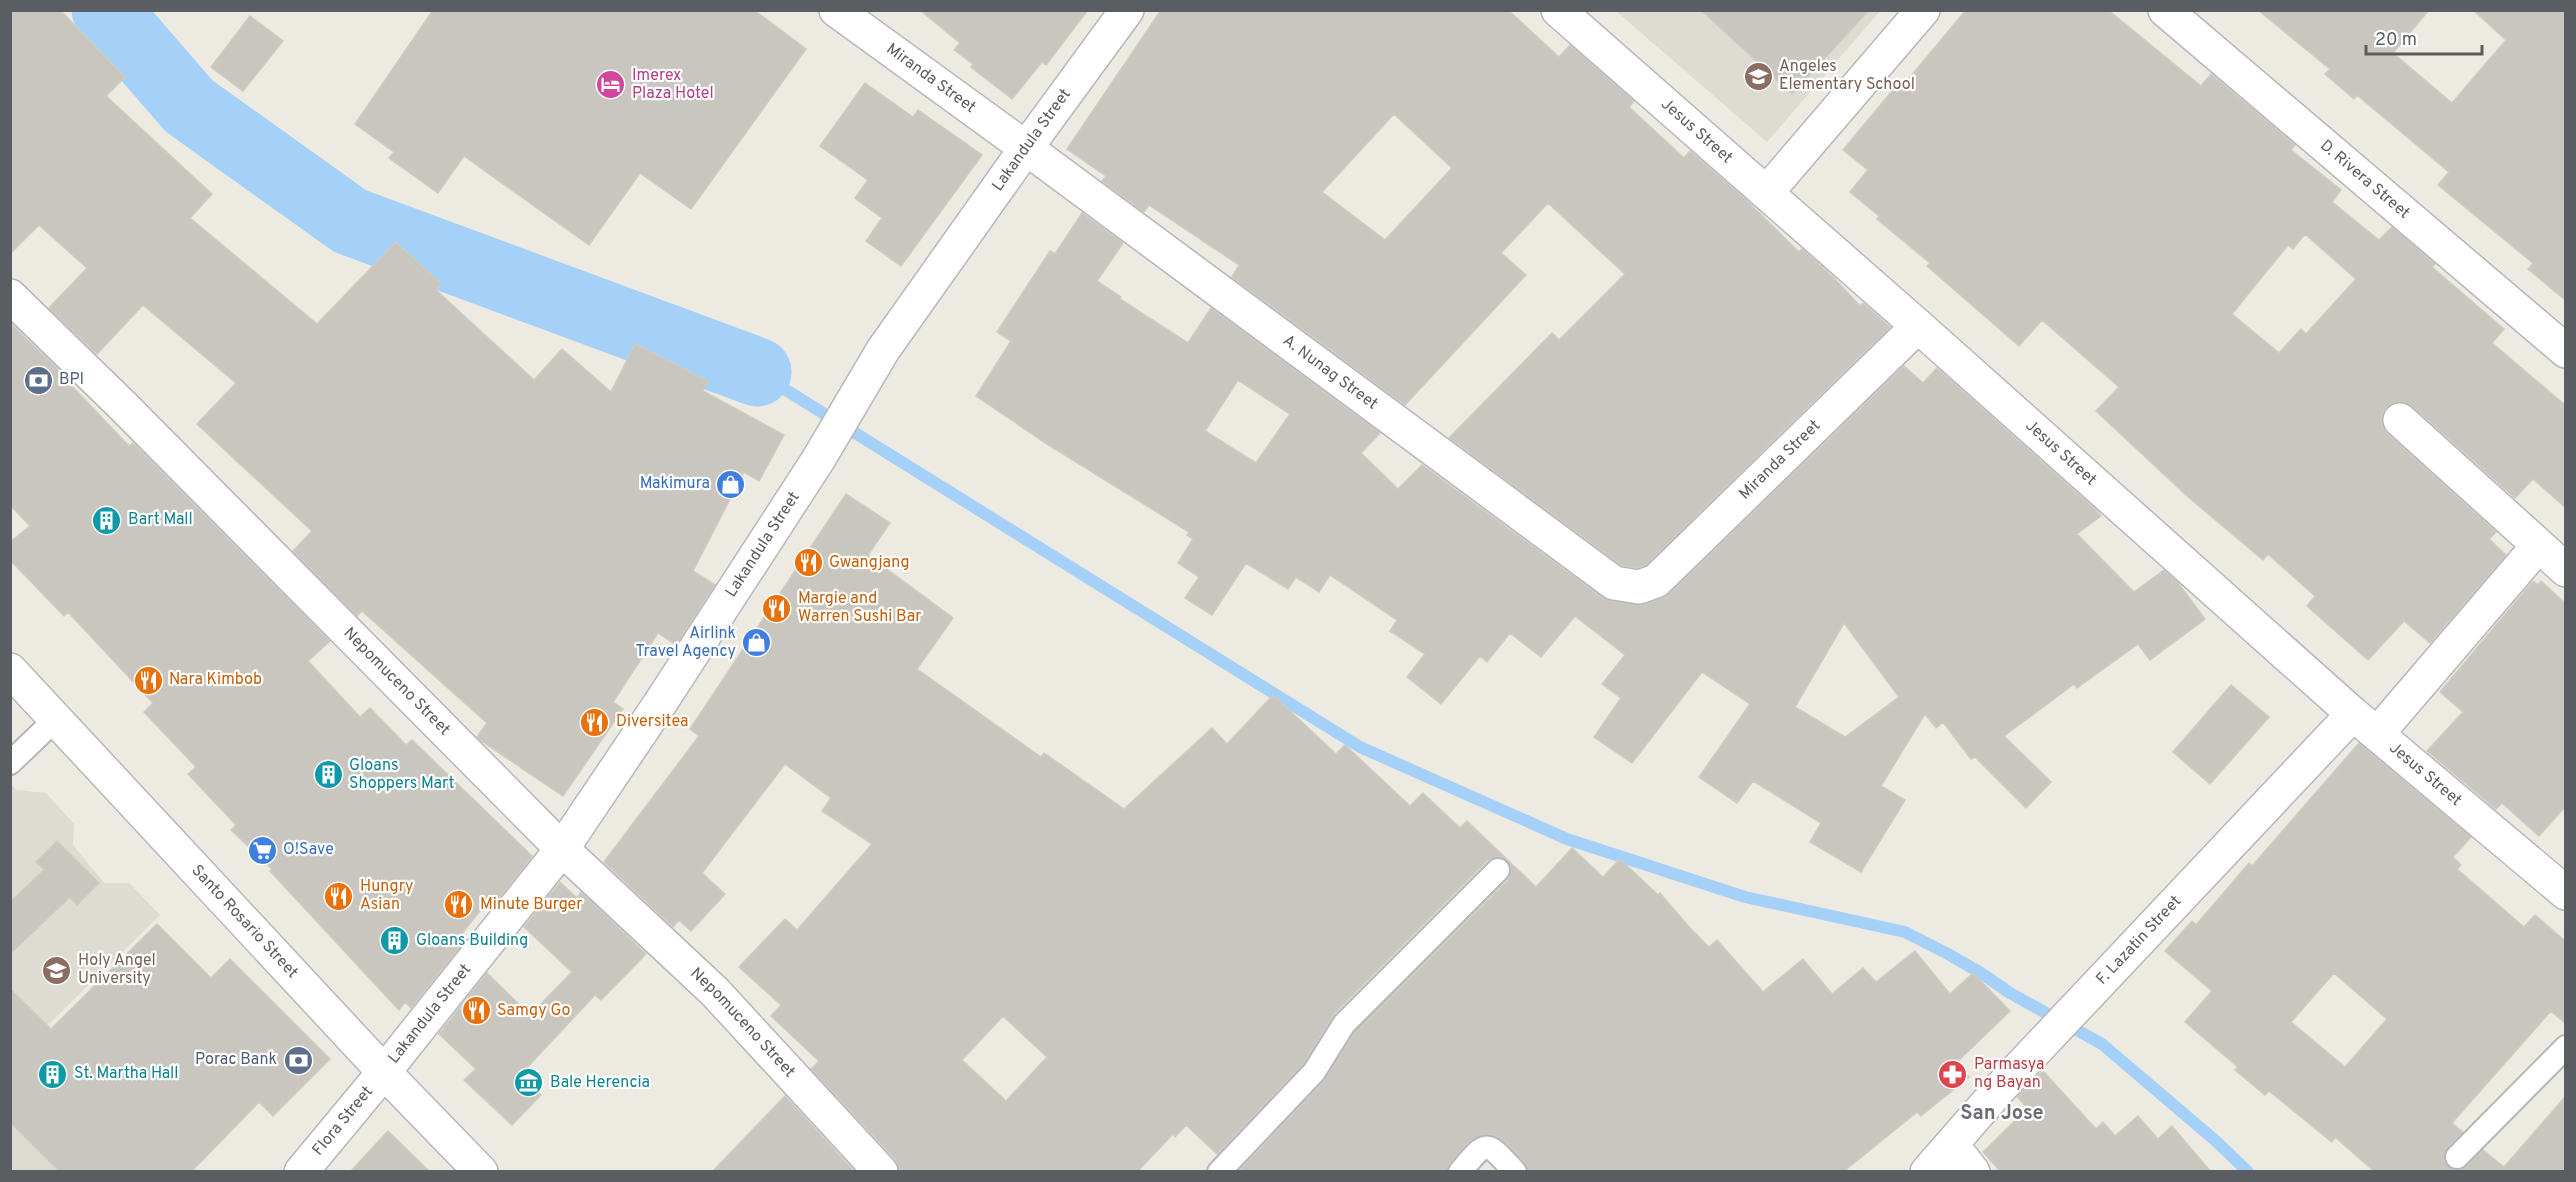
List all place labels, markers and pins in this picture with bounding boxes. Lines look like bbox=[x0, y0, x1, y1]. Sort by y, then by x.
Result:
place label: Angeles Elementary School bbox=[1779, 57, 1915, 95]
school or university icon: Angeles Elementary School bbox=[1742, 60, 1774, 92]
place label: Imerex Plaza Hotel bbox=[632, 66, 714, 104]
hotel icon: Imerex Plaza Hotel bbox=[595, 69, 627, 101]
bank icon: BPI bbox=[22, 364, 54, 396]
place label: BPI bbox=[59, 370, 84, 390]
shop icon: Makimura bbox=[715, 468, 747, 500]
place label: Makimura bbox=[640, 474, 710, 494]
building icon: Bart Mall bbox=[91, 504, 123, 536]
place label: Bart Mall bbox=[128, 510, 193, 530]
restaurant icon: Gwangjang bbox=[792, 547, 824, 579]
place label: Gwangjang bbox=[829, 553, 909, 573]
place label: Margie and Warren Sushi Bar bbox=[798, 589, 922, 627]
restaurant icon: Margie and Warren Sushi Bar bbox=[761, 592, 793, 624]
place label: Airlink Travel Agency bbox=[636, 624, 736, 662]
shop icon: Airlink Travel Agency bbox=[741, 627, 773, 659]
restaurant icon: Nara Kimbob bbox=[132, 664, 164, 696]
place label: Nara Kimbob bbox=[169, 670, 262, 690]
restaurant icon: Diversitea bbox=[579, 706, 611, 738]
place label: Diversitea bbox=[616, 712, 688, 732]
place label: Gloans Shoppers Mart bbox=[349, 756, 455, 794]
building icon: Gloans Shoppers Mart bbox=[312, 759, 344, 791]
supermarket icon: O!Save bbox=[246, 834, 278, 866]
place label: O!Save bbox=[283, 840, 334, 860]
place label: Hungry Asian bbox=[360, 877, 414, 915]
restaurant icon: Hungry Asian bbox=[323, 880, 355, 912]
restaurant icon: Minute Burger bbox=[443, 889, 475, 921]
place label: Minute Burger bbox=[480, 895, 583, 915]
building icon: Gloans Building bbox=[379, 925, 411, 957]
place label: Gloans Building bbox=[416, 931, 528, 951]
place label: Holy Angel University bbox=[78, 951, 156, 989]
school or university icon: Holy Angel University bbox=[41, 954, 73, 986]
restaurant icon: Samgy Go bbox=[460, 995, 492, 1027]
place label: Samgy Go bbox=[497, 1001, 570, 1021]
bank icon: Porac Bank bbox=[282, 1044, 314, 1076]
place label: Porac Bank bbox=[195, 1050, 277, 1070]
place label: Parmasya ng Bayan bbox=[1974, 1055, 2044, 1093]
building icon: St. Martha Hall bbox=[37, 1058, 69, 1090]
pharmacy icon: Parmasya ng Bayan bbox=[1937, 1058, 1969, 1090]
place label: St. Martha Hall bbox=[74, 1064, 179, 1084]
museum icon: Bale Herencia bbox=[513, 1067, 545, 1099]
place label: Bale Herencia bbox=[550, 1073, 650, 1093]

